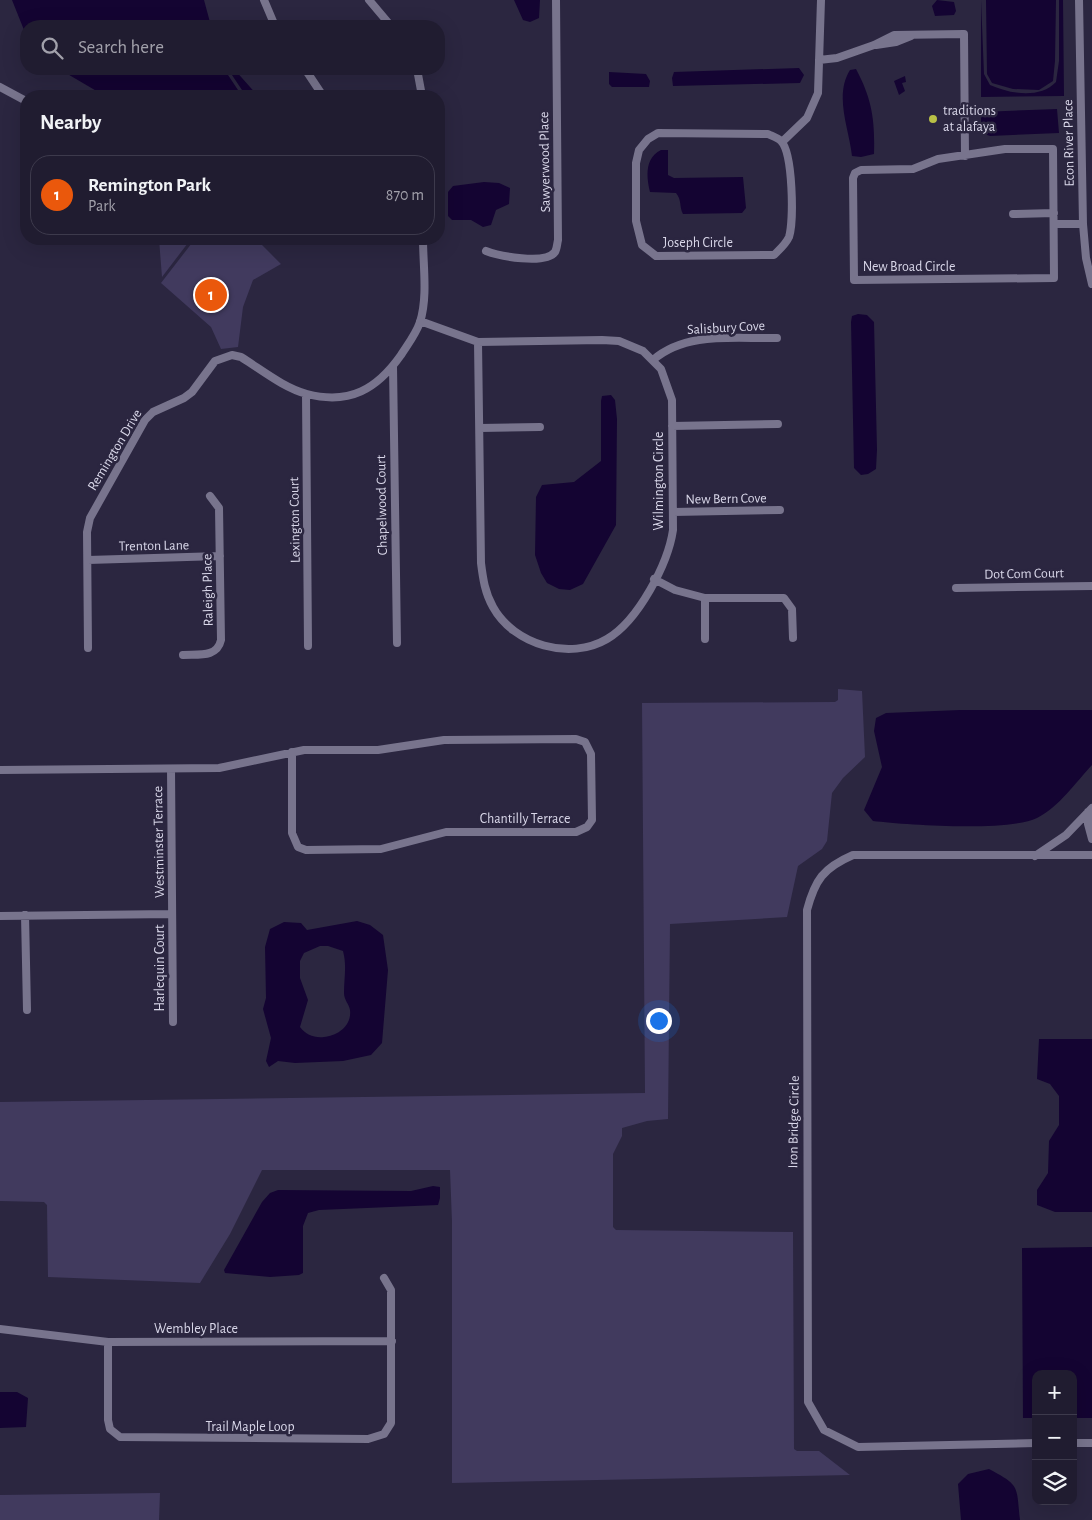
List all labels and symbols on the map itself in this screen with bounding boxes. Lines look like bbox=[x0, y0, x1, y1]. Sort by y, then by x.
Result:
street label: Econ River Place bbox=[1061, 99, 1077, 187]
place label: traditions at alafaya bbox=[943, 104, 996, 134]
street label: Sawyerwood Place bbox=[537, 112, 553, 212]
marker: traditions at alafaya bbox=[927, 113, 939, 125]
street label: Joseph Circle bbox=[663, 236, 733, 250]
street label: New Broad Circle bbox=[863, 260, 955, 274]
pin: 1 bbox=[195, 276, 227, 314]
street label: Salisbury Cove bbox=[687, 319, 765, 337]
street label: Remington Drive bbox=[85, 407, 145, 493]
street label: Wilmington Circle bbox=[652, 432, 666, 531]
street label: Chapelwood Court bbox=[374, 454, 390, 555]
street label: Lexington Court bbox=[287, 476, 303, 563]
street label: New Bern Cove bbox=[685, 491, 767, 507]
street label: Trenton Lane bbox=[119, 538, 189, 554]
street label: Raleigh Place bbox=[200, 554, 216, 626]
street label: Dot Com Court bbox=[984, 566, 1065, 582]
street label: Westminster Terrace bbox=[151, 786, 167, 898]
street label: Chantilly Terrace bbox=[480, 812, 570, 826]
street label: Harlequin Court bbox=[153, 924, 167, 1012]
your location bbox=[646, 1008, 672, 1034]
street label: Iron Bridge Circle bbox=[786, 1075, 802, 1169]
street label: Wembley Place bbox=[154, 1322, 238, 1336]
street label: Trail Maple Loop bbox=[205, 1420, 295, 1434]

